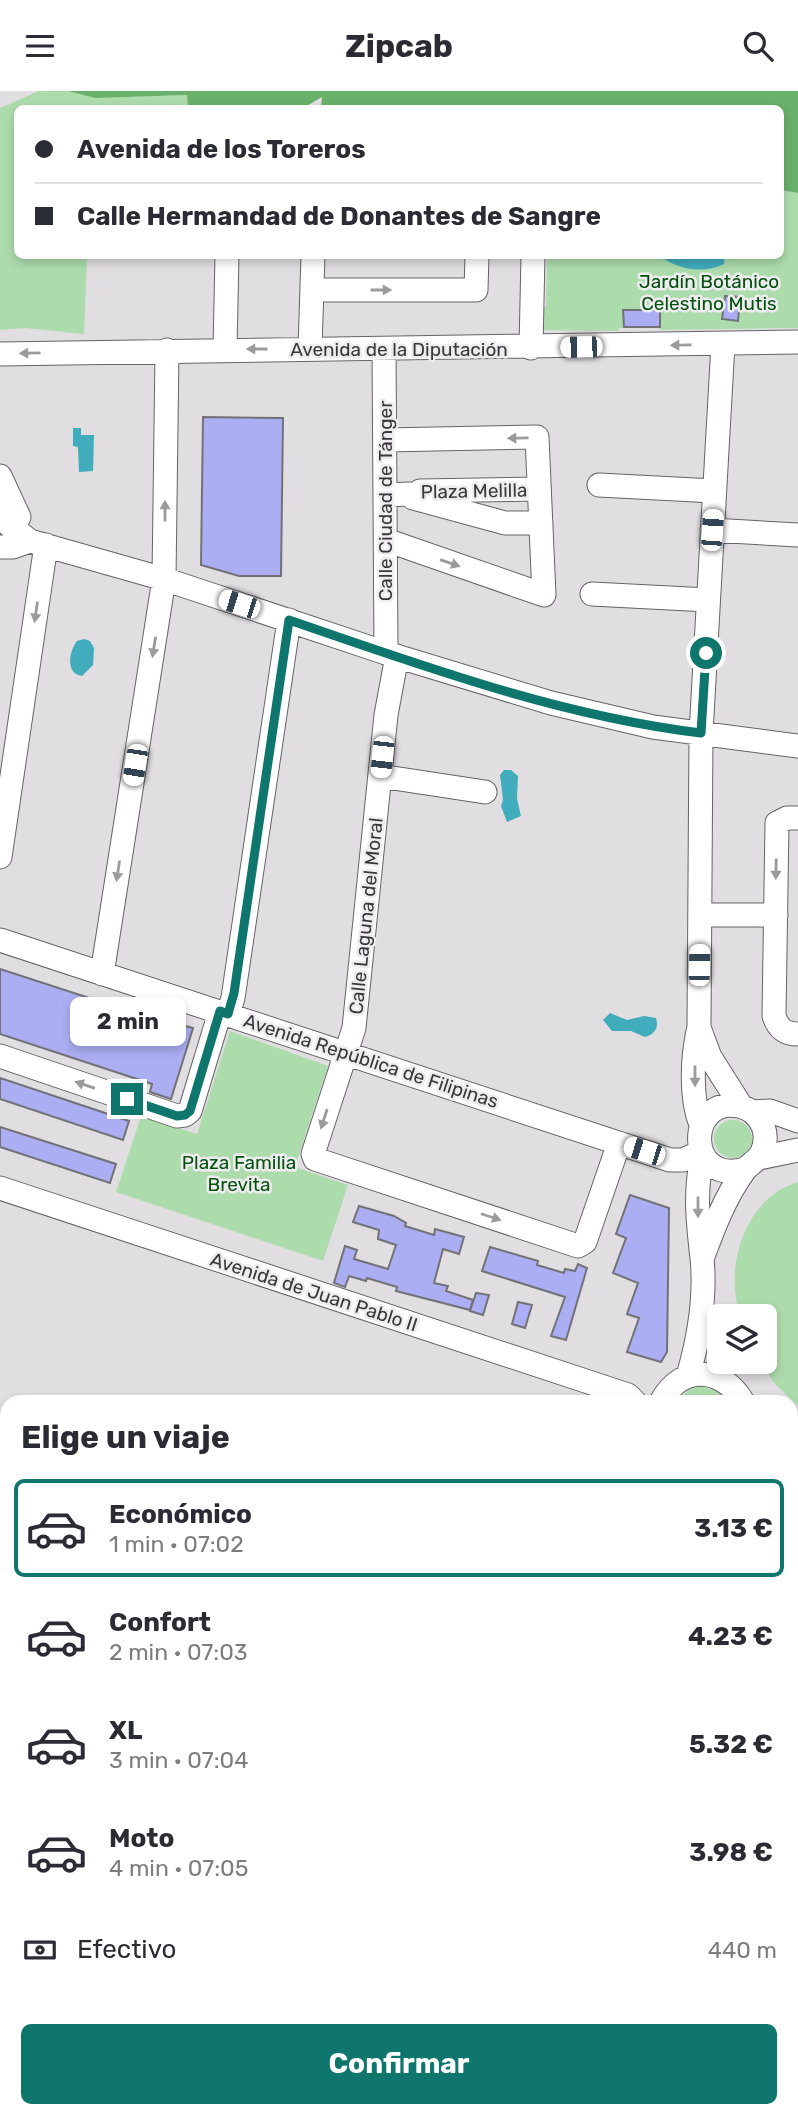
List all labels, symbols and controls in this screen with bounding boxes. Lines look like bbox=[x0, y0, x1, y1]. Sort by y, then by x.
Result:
icon: menu bbox=[21, 27, 59, 65]
text: Zipcab bbox=[345, 27, 453, 65]
icon: search bbox=[739, 27, 777, 65]
text: Avenida de los Toreros bbox=[77, 134, 366, 165]
text: Calle Hermandad de Donantes de Sangre bbox=[77, 201, 601, 232]
park label: Jardín Botánico Celestino Mutis bbox=[639, 270, 779, 315]
one-way arrow bbox=[370, 284, 392, 296]
car bbox=[560, 336, 603, 358]
street label: Avenida de la Diputación bbox=[290, 338, 508, 361]
one-way arrow bbox=[670, 339, 692, 351]
one-way arrow bbox=[246, 343, 268, 355]
one-way arrow bbox=[19, 347, 41, 359]
street label: Calle Ciudad de Tánger bbox=[374, 400, 397, 601]
one-way arrow bbox=[507, 432, 529, 443]
street label: Plaza Melilla bbox=[420, 479, 528, 503]
one-way arrow bbox=[159, 500, 171, 522]
car bbox=[701, 508, 724, 552]
one-way arrow bbox=[440, 558, 461, 569]
car bbox=[216, 588, 263, 620]
one-way arrow bbox=[30, 601, 41, 623]
one-way arrow bbox=[148, 636, 159, 658]
route start bbox=[690, 637, 722, 669]
car bbox=[370, 735, 395, 779]
car bbox=[122, 743, 149, 787]
street label: Calle Laguna del Moral bbox=[344, 816, 388, 1016]
one-way arrow bbox=[771, 858, 782, 880]
one-way arrow bbox=[113, 860, 124, 882]
car bbox=[689, 944, 710, 986]
callout: 2 min bbox=[69, 997, 185, 1047]
text: 2 min bbox=[97, 1007, 159, 1035]
street label: Avenida República de Filipinas bbox=[241, 1009, 501, 1113]
one-way arrow bbox=[689, 1066, 701, 1088]
one-way arrow bbox=[75, 1079, 96, 1090]
route end bbox=[111, 1083, 143, 1115]
one-way arrow bbox=[318, 1109, 329, 1130]
car bbox=[621, 1135, 668, 1167]
park label: Plaza Familia Brevita bbox=[182, 1151, 296, 1196]
one-way arrow bbox=[692, 1196, 704, 1218]
one-way arrow bbox=[480, 1212, 501, 1223]
street label: Avenida de Juan Pablo II bbox=[207, 1248, 421, 1336]
map controls bbox=[707, 1304, 777, 1374]
button: layers bbox=[707, 1304, 777, 1374]
text: Elige un viaje bbox=[21, 1418, 230, 1456]
icon: car bbox=[25, 1497, 88, 1560]
text: Económico bbox=[109, 1499, 252, 1530]
text: 3.13 € bbox=[694, 1513, 773, 1544]
text: 1 min · 07:02 bbox=[109, 1530, 244, 1558]
icon: car bbox=[25, 1605, 88, 1668]
text: Confort bbox=[109, 1607, 211, 1638]
text: 4.23 € bbox=[688, 1621, 773, 1652]
text: 2 min · 07:03 bbox=[109, 1638, 248, 1666]
icon: car bbox=[25, 1713, 88, 1776]
text: XL bbox=[109, 1715, 142, 1746]
text: 5.32 € bbox=[689, 1729, 773, 1760]
text: 3 min · 07:04 bbox=[109, 1746, 248, 1774]
icon: car bbox=[25, 1821, 88, 1884]
text: Moto bbox=[109, 1823, 174, 1854]
text: 3.98 € bbox=[689, 1837, 773, 1868]
text: 4 min · 07:05 bbox=[109, 1854, 248, 1882]
icon: cash bbox=[21, 1931, 59, 1969]
text: Efectivo bbox=[77, 1934, 176, 1965]
text: 440 m bbox=[708, 1936, 777, 1964]
button: Confirmar bbox=[21, 2024, 777, 2104]

